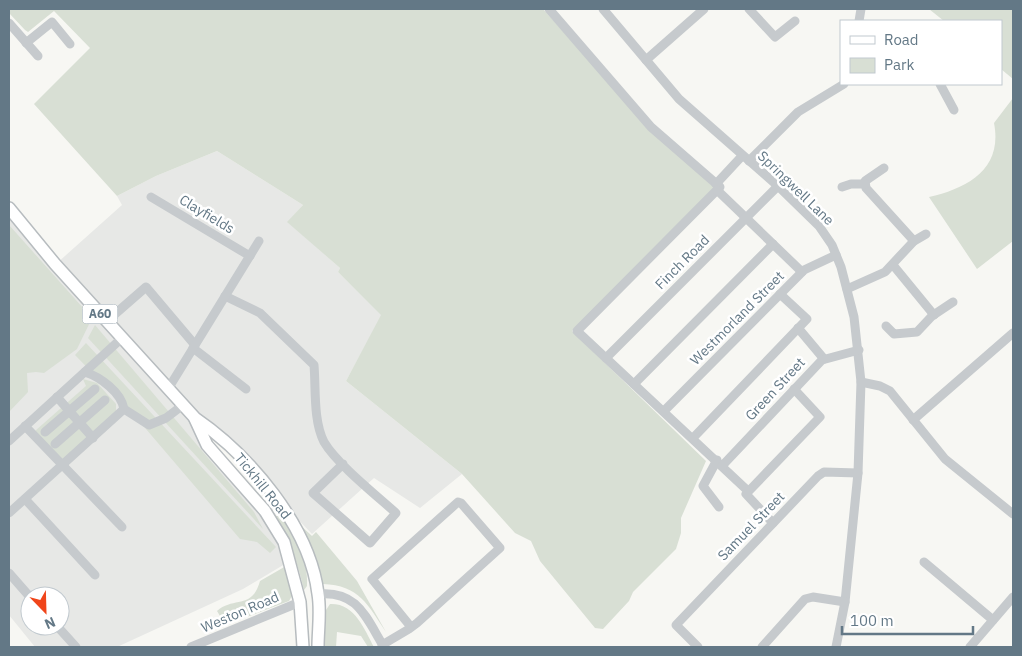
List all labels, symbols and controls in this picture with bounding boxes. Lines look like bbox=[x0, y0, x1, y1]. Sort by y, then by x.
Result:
legend bbox=[840, 20, 1002, 85]
text: Road bbox=[884, 30, 919, 49]
text: Park bbox=[884, 55, 914, 74]
street label: Springwell Lane bbox=[754, 147, 838, 229]
street label: Clayfields bbox=[176, 190, 238, 238]
street label: Finch Road bbox=[651, 231, 713, 293]
street label: Westmorland Street bbox=[686, 267, 788, 369]
road number: A60 bbox=[82, 304, 118, 324]
street label: Green Street bbox=[741, 354, 809, 424]
street label: Tickhill Road bbox=[231, 449, 295, 523]
street label: Samuel Street bbox=[714, 488, 788, 564]
north arrow bbox=[20, 586, 70, 636]
street label: Weston Road bbox=[198, 588, 282, 636]
scale bar bbox=[842, 604, 973, 636]
text: 100 m bbox=[850, 611, 894, 630]
text: N bbox=[42, 613, 58, 633]

